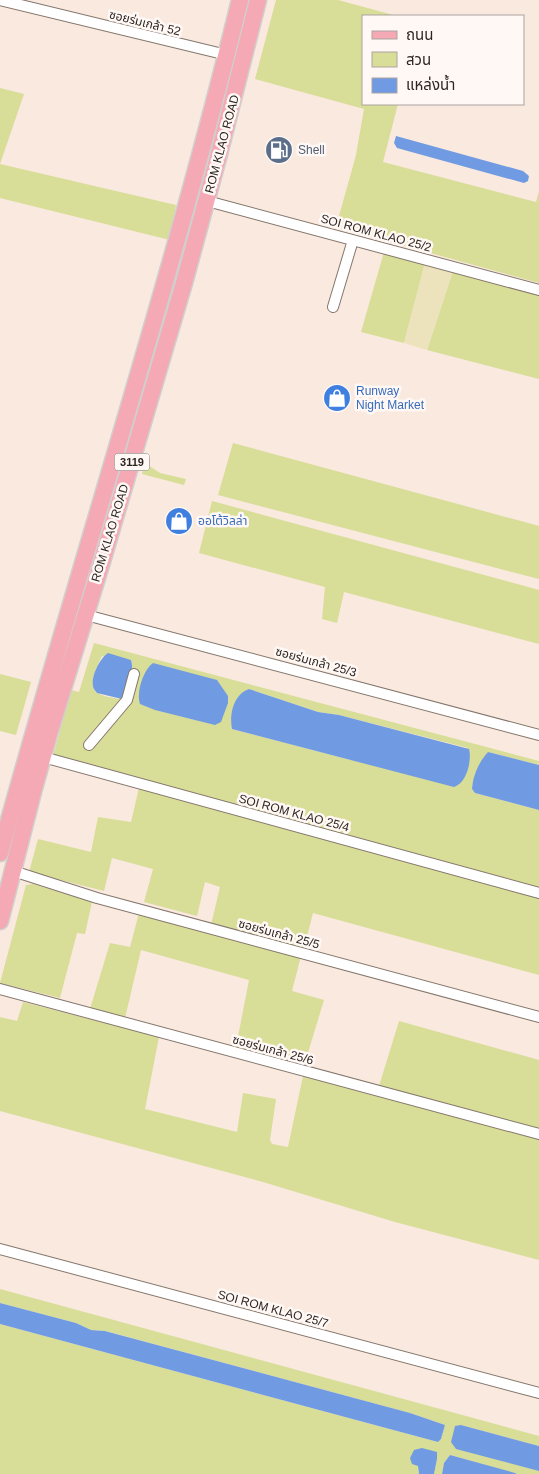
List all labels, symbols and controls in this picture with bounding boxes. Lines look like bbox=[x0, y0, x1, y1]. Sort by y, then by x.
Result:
street label: ซอยร่มเกล้า 52 bbox=[108, 7, 182, 39]
legend bbox=[362, 15, 524, 105]
text: ถนน bbox=[406, 26, 433, 43]
text: สวน bbox=[406, 51, 431, 68]
text: แหล่งน้ำ bbox=[406, 74, 455, 93]
street label: ROM KLAO ROAD bbox=[202, 93, 242, 195]
fuel station icon: Shell bbox=[264, 135, 294, 165]
place label: Shell bbox=[298, 143, 325, 157]
street label: SOI ROM KLAO 25/2 bbox=[319, 211, 433, 255]
shop icon: Runway Night Market bbox=[322, 383, 352, 413]
place label: Runway Night Market bbox=[356, 384, 425, 412]
road number: 3119 bbox=[114, 454, 150, 471]
street label: ROM KLAO ROAD bbox=[88, 482, 132, 584]
shop icon: ออโต้วิลล่า bbox=[164, 506, 194, 536]
place label: ออโต้วิลล่า bbox=[198, 514, 247, 528]
street label: ซอยร่มเกล้า 25/3 bbox=[274, 644, 358, 680]
street label: SOI ROM KLAO 25/4 bbox=[237, 791, 351, 835]
street label: ซอยร่มเกล้า 25/5 bbox=[237, 916, 321, 952]
street label: ซอยร่มเกล้า 25/6 bbox=[231, 1032, 315, 1068]
street label: SOI ROM KLAO 25/7 bbox=[216, 1287, 330, 1331]

